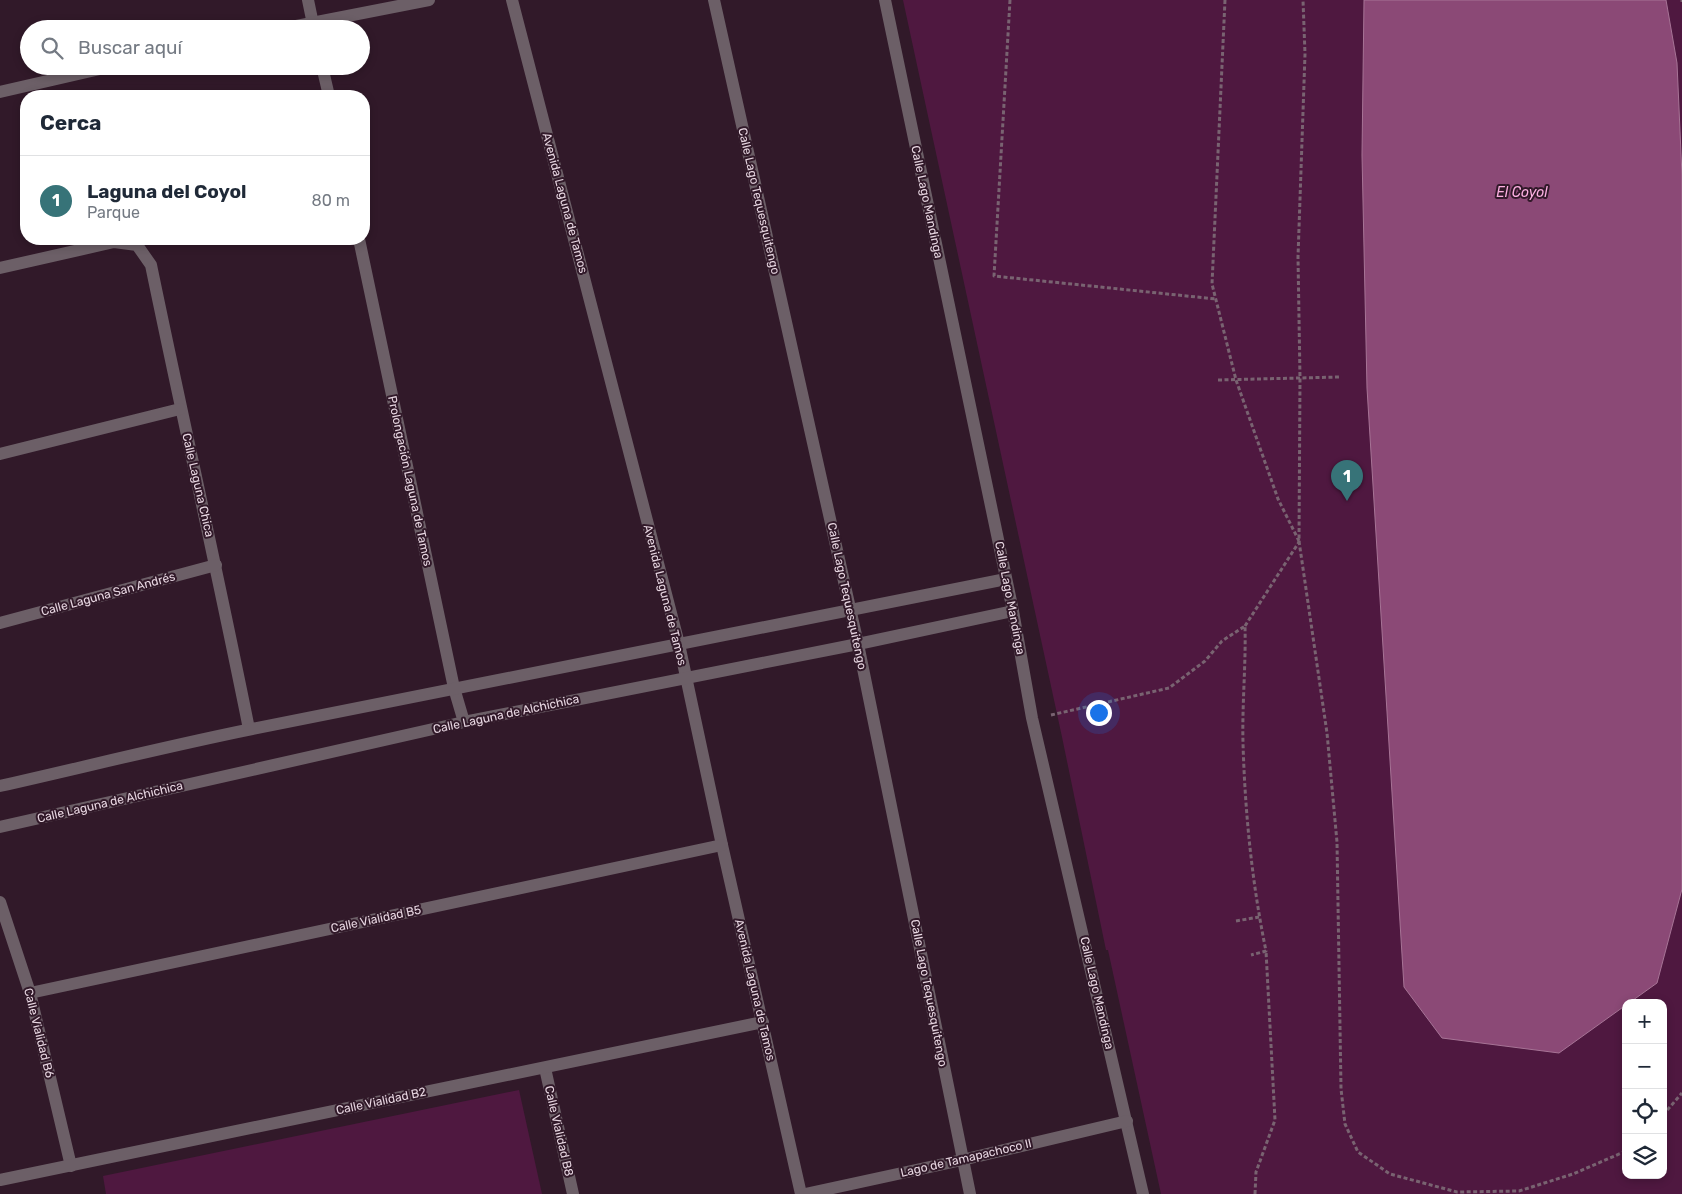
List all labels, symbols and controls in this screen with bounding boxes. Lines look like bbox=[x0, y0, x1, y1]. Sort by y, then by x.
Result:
search box bbox=[20, 20, 370, 75]
icon: search bbox=[38, 34, 66, 62]
text: Buscar aquí bbox=[78, 36, 182, 59]
text: Cerca bbox=[40, 110, 101, 135]
street label: Calle Lago Tequesquitengo bbox=[735, 126, 783, 276]
street label: Avenida Laguna de Tamos bbox=[539, 131, 591, 275]
street label: Calle Lago Mandinga bbox=[908, 144, 946, 260]
text: Laguna del Coyol bbox=[87, 180, 247, 203]
water label: El Coyol bbox=[1496, 184, 1548, 201]
text: 1 bbox=[52, 191, 60, 210]
text: 80 m bbox=[312, 191, 350, 210]
text: Parque bbox=[87, 203, 140, 222]
street label: Prolongación Laguna de Tamos bbox=[385, 395, 435, 567]
street label: Calle Laguna Chica bbox=[179, 432, 217, 538]
pin: 1 bbox=[1331, 460, 1363, 501]
street label: Calle Lago Tequesquitengo bbox=[825, 521, 869, 671]
street label: Avenida Laguna de Tamos bbox=[641, 523, 689, 667]
street label: Calle Lago Mandinga bbox=[992, 540, 1028, 656]
street label: Calle Laguna San Andrés bbox=[39, 569, 177, 619]
street label: Calle Laguna de Alchichica bbox=[432, 692, 580, 736]
your location bbox=[1086, 700, 1112, 726]
street label: Calle Laguna de Alchichica bbox=[36, 778, 184, 826]
street label: Calle Vialidad B5 bbox=[330, 903, 422, 935]
street label: Avenida Laguna de Tamos bbox=[732, 918, 778, 1062]
street label: Calle Lago Tequesquitengo bbox=[908, 918, 950, 1068]
street label: Calle Lago Mandinga bbox=[1077, 935, 1117, 1051]
street label: Calle Vialidad B6 bbox=[21, 987, 57, 1079]
map controls bbox=[1622, 999, 1667, 1179]
button: + bbox=[1622, 999, 1667, 1044]
button: − bbox=[1622, 1044, 1667, 1089]
street label: Calle Vialidad B8 bbox=[542, 1084, 576, 1178]
street label: Calle Vialidad B2 bbox=[335, 1085, 427, 1117]
button: locate bbox=[1622, 1089, 1667, 1134]
button: layers bbox=[1622, 1134, 1667, 1179]
street label: Lago de Tamapachoco II bbox=[899, 1136, 1033, 1180]

